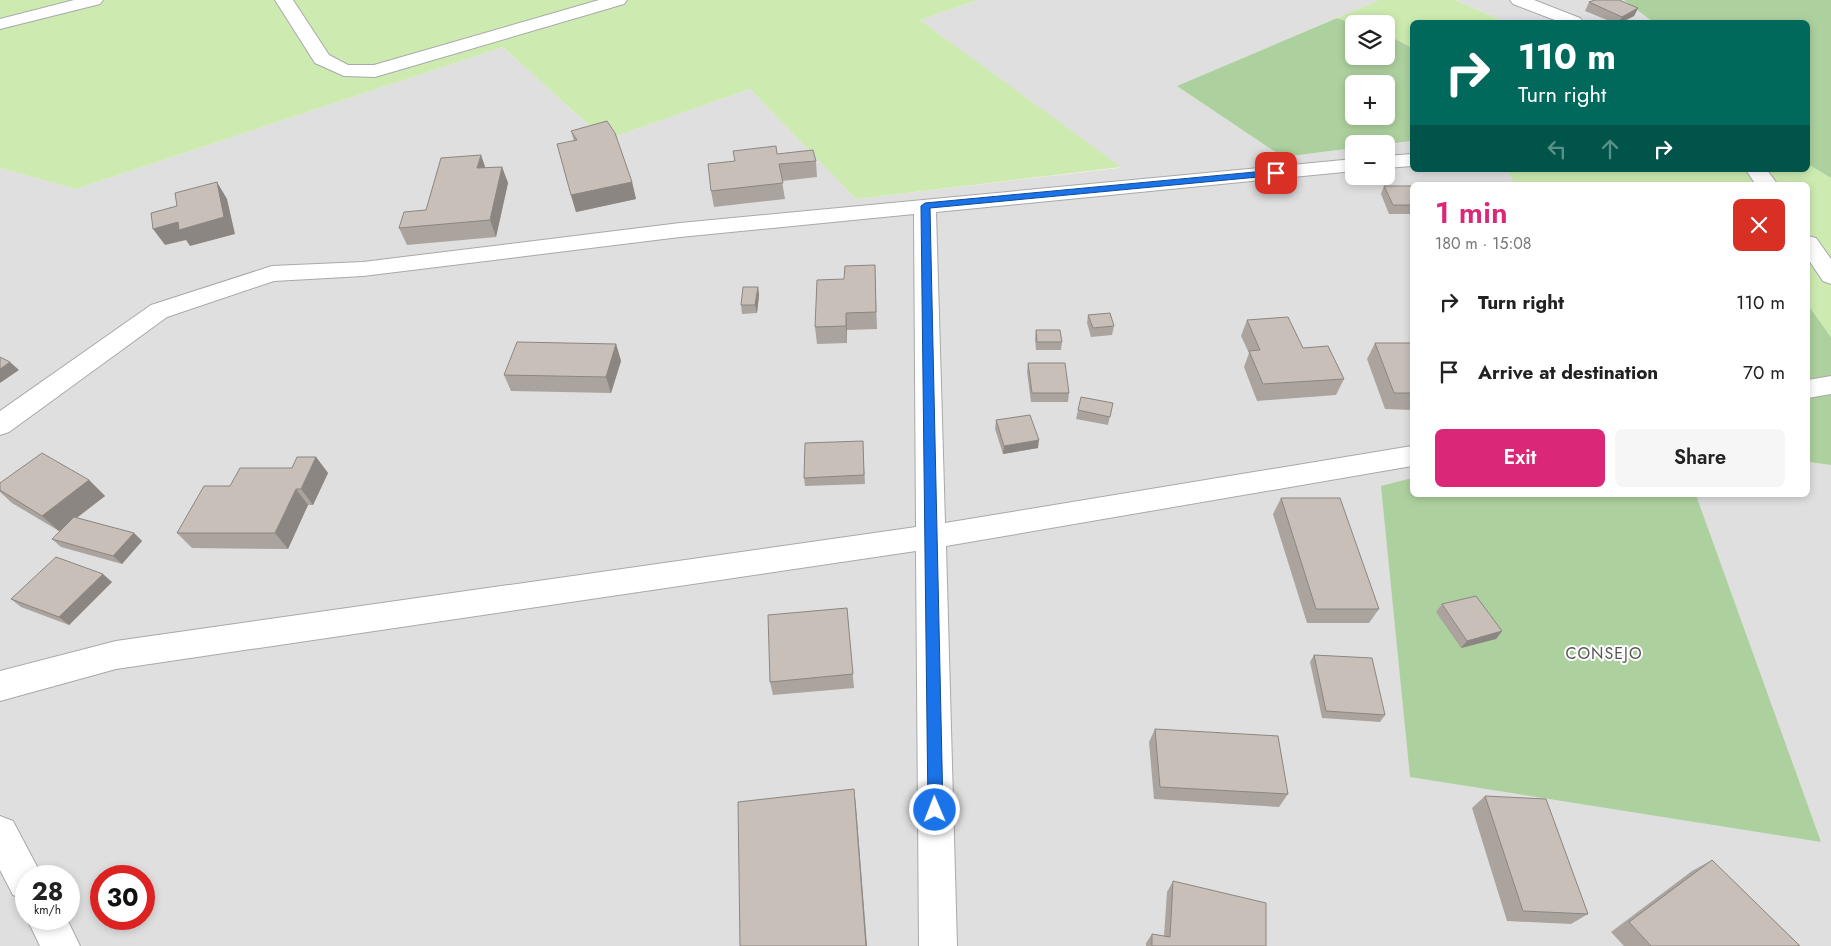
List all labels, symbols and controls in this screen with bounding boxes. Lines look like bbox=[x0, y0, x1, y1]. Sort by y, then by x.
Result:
map controls bbox=[1345, 15, 1395, 185]
button: layers bbox=[1345, 15, 1395, 65]
text: 110 m bbox=[1518, 32, 1616, 82]
icon: right bbox=[1435, 40, 1500, 105]
button: + bbox=[1345, 75, 1395, 125]
text: Turn right bbox=[1518, 78, 1606, 110]
button: − bbox=[1345, 135, 1395, 185]
icon: left bbox=[1543, 135, 1571, 163]
icon: ahead bbox=[1596, 135, 1624, 163]
icon: right bbox=[1649, 135, 1677, 163]
pin bbox=[1255, 152, 1297, 194]
icon: arrive bbox=[1262, 159, 1290, 187]
text: 1 min bbox=[1435, 191, 1508, 234]
button: close bbox=[1733, 199, 1785, 251]
text: 180 m · 15:08 bbox=[1435, 232, 1532, 255]
icon: right bbox=[1435, 288, 1463, 316]
text: Turn right bbox=[1478, 289, 1564, 316]
text: 110 m bbox=[1736, 289, 1785, 316]
icon: arrive bbox=[1435, 358, 1463, 386]
text: Arrive at destination bbox=[1478, 359, 1658, 386]
text: 70 m bbox=[1743, 359, 1785, 386]
button: Exit bbox=[1435, 429, 1605, 487]
button: Share bbox=[1615, 429, 1785, 487]
district label: CONSEJO bbox=[1565, 642, 1643, 665]
position arrow bbox=[908, 783, 960, 835]
speed limit sign: 30 bbox=[90, 865, 155, 930]
text: 28 bbox=[31, 873, 64, 909]
text: km/h bbox=[34, 901, 61, 919]

